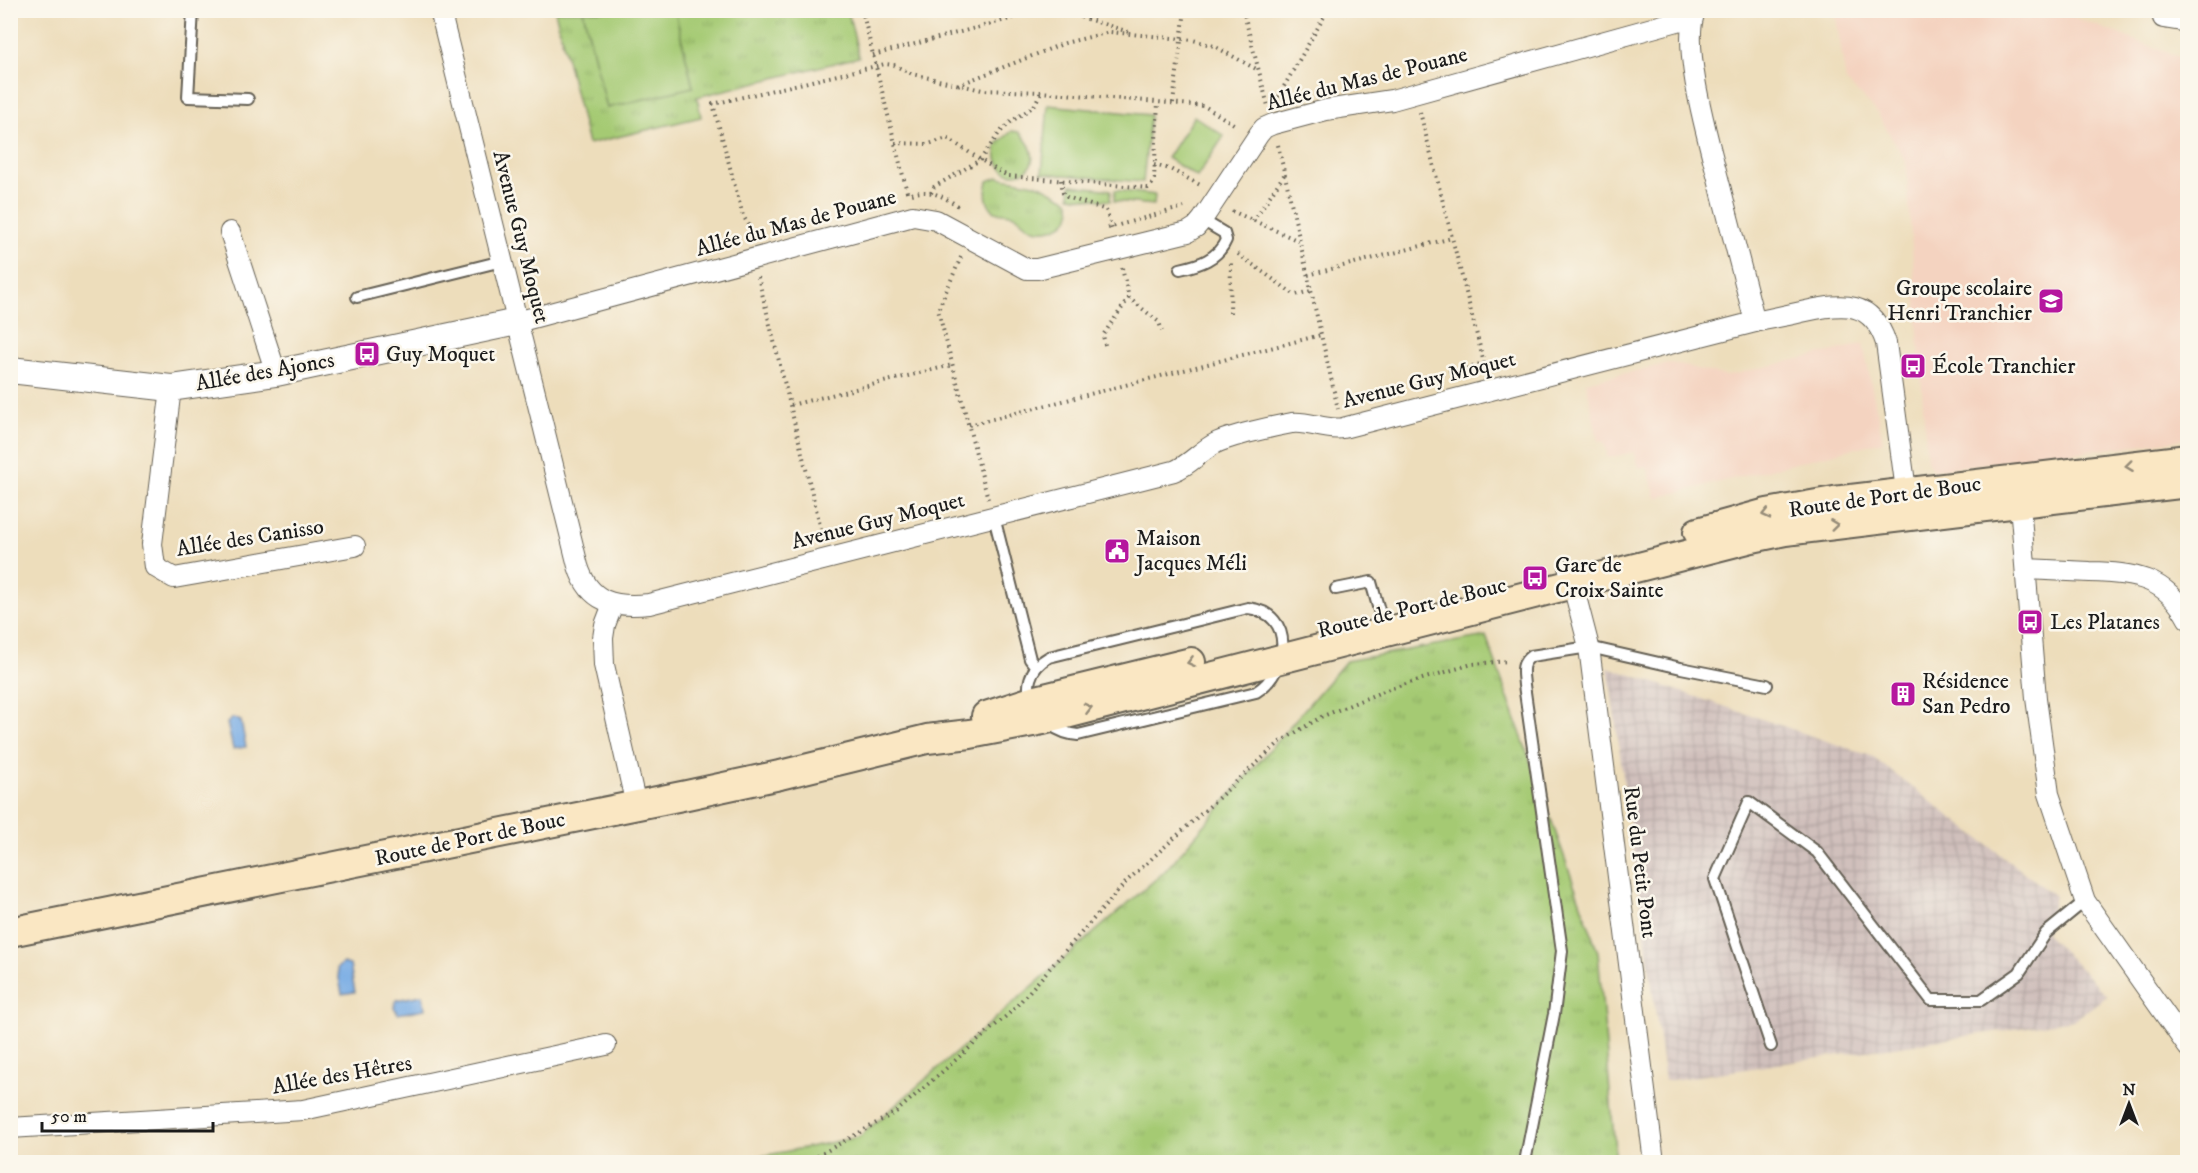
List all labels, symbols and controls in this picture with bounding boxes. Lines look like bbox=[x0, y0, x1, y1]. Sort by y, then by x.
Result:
street label: Allée du Mas de Pouane bbox=[1264, 41, 1470, 117]
street label: Avenue Guy Moquet bbox=[486, 148, 556, 326]
street label: Allée du Mas de Pouane bbox=[693, 183, 899, 263]
place label: Groupe scolaire Henri Tranchier bbox=[1887, 275, 2033, 327]
school or university icon: Groupe scolaire Henri Tranchier bbox=[2036, 286, 2066, 316]
bus stop icon: Guy Moquet bbox=[352, 339, 382, 369]
place label: Guy Moquet bbox=[386, 341, 495, 368]
street label: Avenue Guy Moquet bbox=[1340, 345, 1518, 415]
street label: Allée des Ajoncs bbox=[193, 347, 337, 397]
bus stop icon: École Tranchier bbox=[1898, 351, 1928, 381]
place label: École Tranchier bbox=[1932, 353, 2076, 380]
one-way arrow bbox=[2125, 460, 2134, 472]
street label: Route de Port de Bouc bbox=[1787, 470, 1983, 524]
street label: Avenue Guy Moquet bbox=[789, 486, 967, 556]
one-way arrow bbox=[1761, 506, 1771, 519]
street label: Allée des Canisso bbox=[174, 513, 326, 563]
one-way arrow bbox=[1830, 519, 1839, 532]
place label: Maison Jacques Méli bbox=[1134, 525, 1247, 577]
public building icon: Maison Jacques Méli bbox=[1102, 536, 1132, 566]
place label: Gare de Croix Sainte bbox=[1555, 552, 1664, 604]
bus stop icon: Gare de Croix Sainte bbox=[1520, 563, 1550, 593]
street label: Route de Port de Bouc bbox=[1315, 571, 1509, 645]
bus stop icon: Les Platanes bbox=[2015, 607, 2045, 637]
place label: Les Platanes bbox=[2050, 609, 2160, 636]
one-way arrow bbox=[1186, 654, 1196, 667]
place label: Résidence San Pedro bbox=[1922, 668, 2011, 720]
building icon: Résidence San Pedro bbox=[1888, 679, 1918, 709]
one-way arrow bbox=[1083, 703, 1093, 716]
street label: Rue du Petit Pont bbox=[1617, 784, 1663, 940]
street label: Route de Port de Bouc bbox=[372, 806, 568, 872]
street label: Allée des Hêtres bbox=[270, 1049, 414, 1101]
north arrow bbox=[2099, 1074, 2159, 1134]
text: N bbox=[2122, 1080, 2136, 1100]
scale bar bbox=[42, 1095, 213, 1133]
text: 50 m bbox=[51, 1106, 87, 1128]

